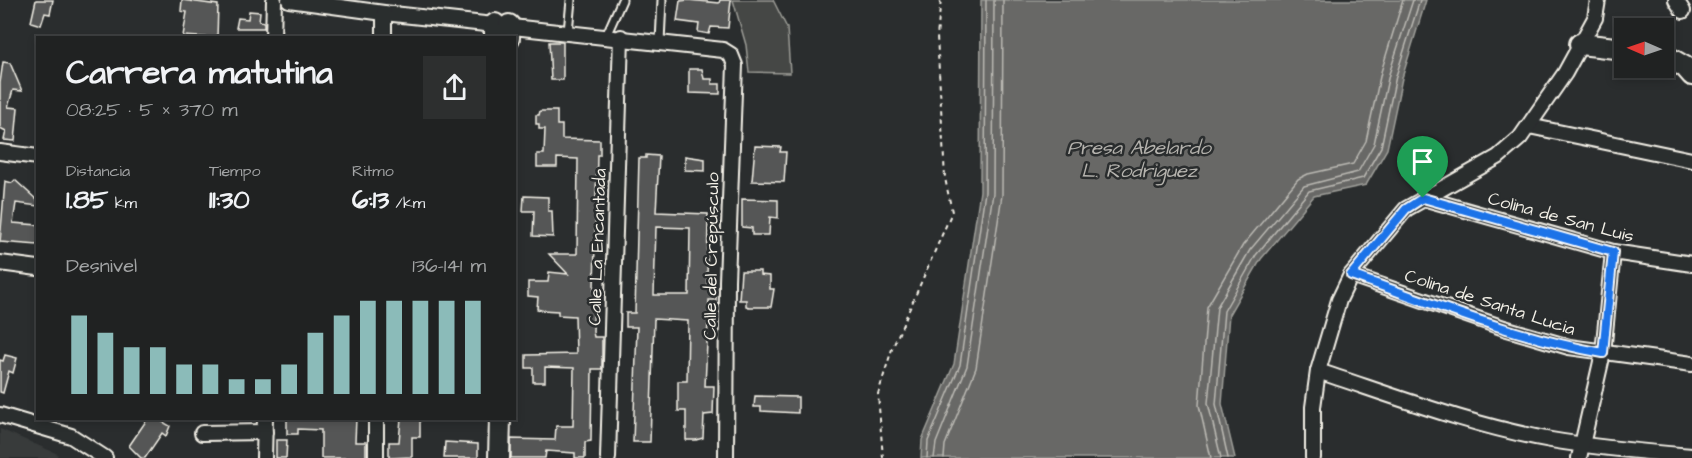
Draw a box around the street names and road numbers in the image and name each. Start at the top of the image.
street label: Calle La Encantada [582,168,613,326]
street label: Calle del Crepúsculo [698,172,725,340]
street label: Colina de San Luis [1485,186,1637,249]
street label: Colina de Santa Lucia [1401,263,1578,342]

